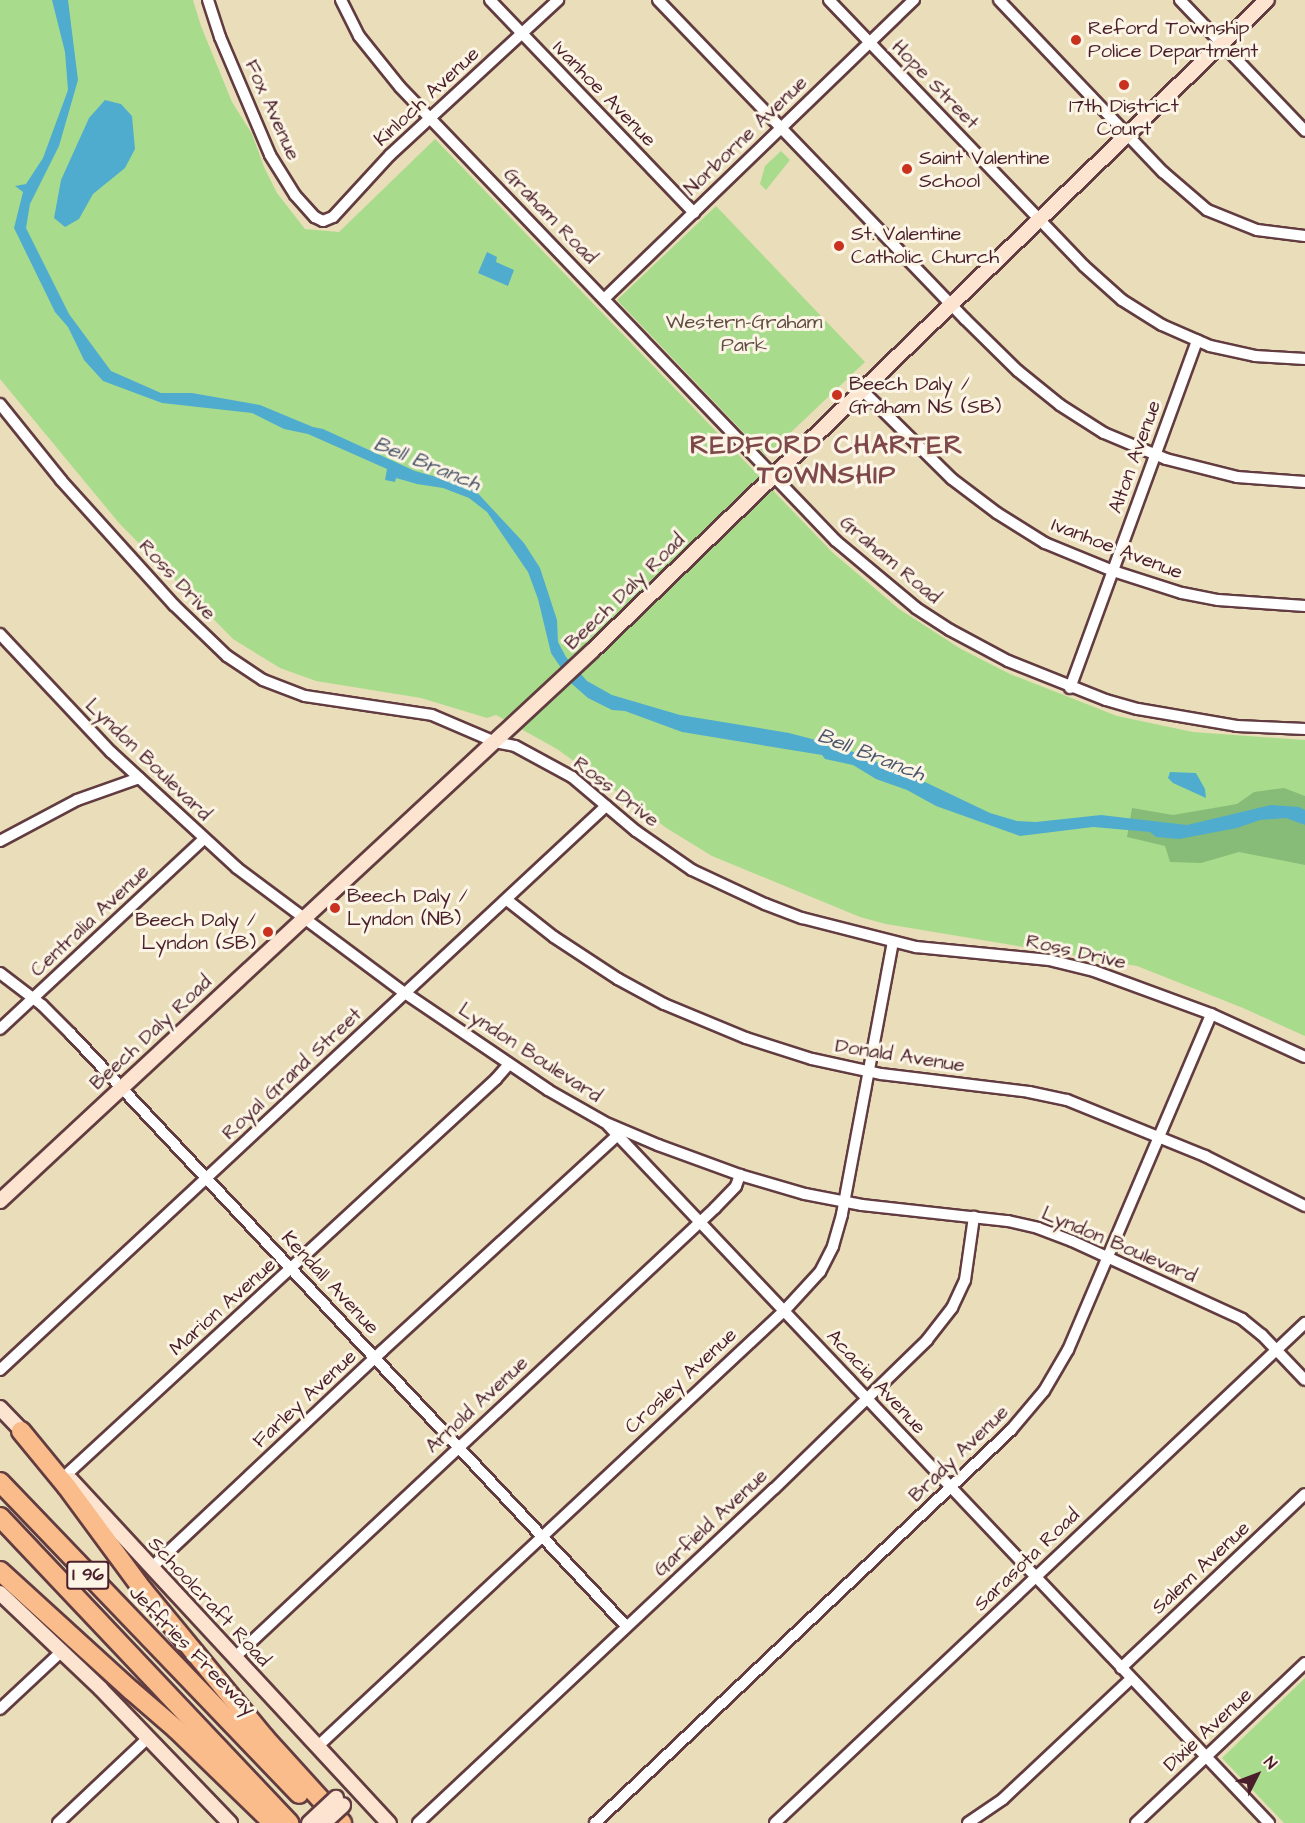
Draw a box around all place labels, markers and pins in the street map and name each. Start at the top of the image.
place label: Reford Township Police Department [1088,16,1258,63]
marker: Reford Township Police Department [1069,33,1083,47]
marker: 17th District Court [1117,78,1131,92]
place label: 17th District Court [1069,94,1179,141]
place label: Saint Valentine School [919,146,1050,193]
marker: Saint Valentine School [900,162,914,176]
place label: St. Valentine Catholic Church [851,222,999,269]
marker: St. Valentine Catholic Church [832,239,846,253]
place label: Beech Daly / Graham NS (SB) [849,372,1001,419]
marker: Beech Daly / Graham NS (SB) [830,388,844,402]
place label: Beech Daly / Lyndon (NB) [347,885,468,932]
marker: Beech Daly / Lyndon (NB) [328,901,342,915]
place label: Beech Daly / Lyndon (SB) [135,909,256,956]
marker: Beech Daly / Lyndon (SB) [261,925,275,939]

